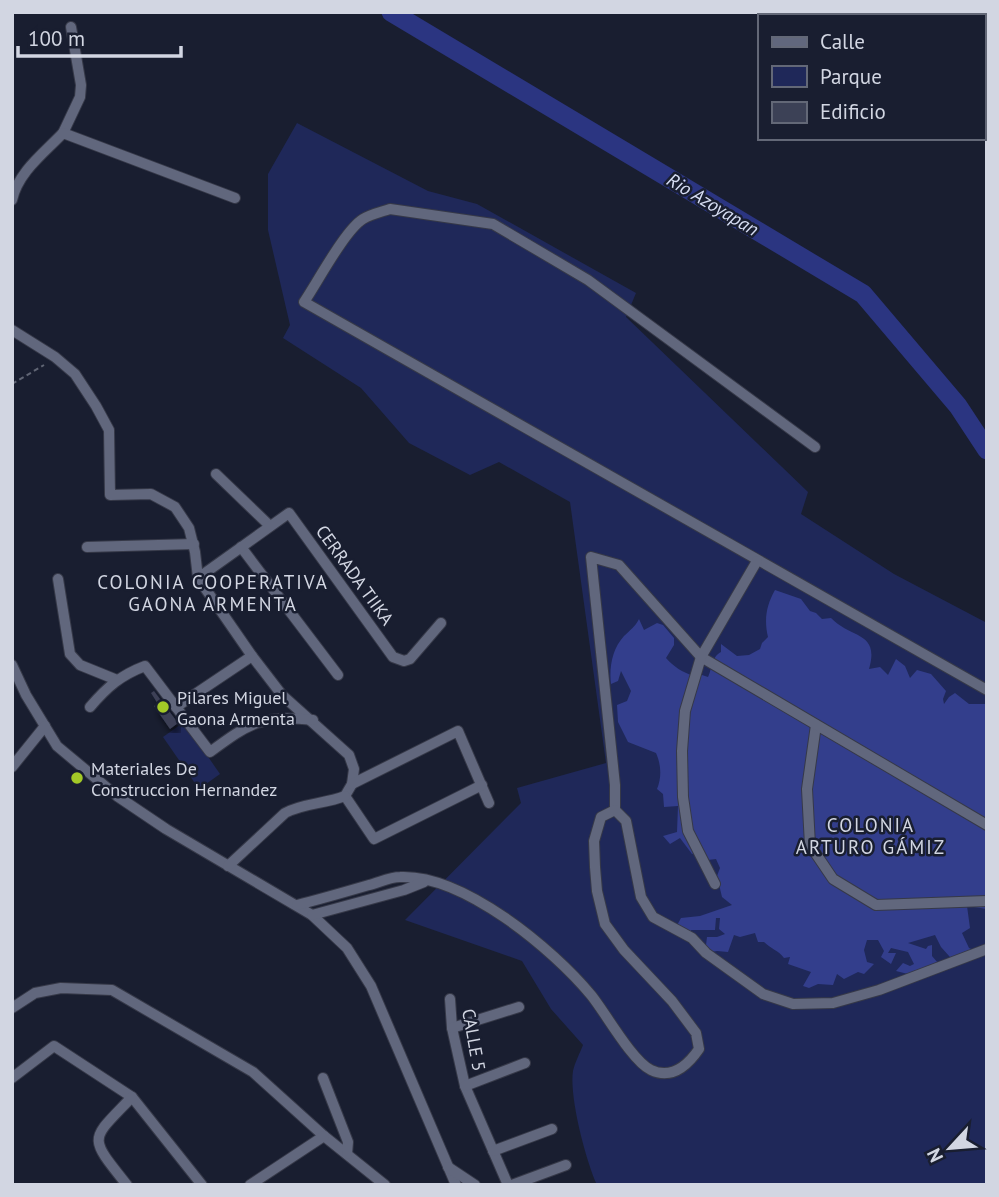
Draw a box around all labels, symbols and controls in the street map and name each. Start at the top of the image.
scale bar [18,14,180,58]
legend [758,14,985,140]
text: 100 m [28,25,85,52]
text: Calle [820,28,865,55]
text: Parque [820,63,882,90]
text: Edificio [820,98,886,125]
water label: Rio Azoyapan [663,167,763,241]
street label: CERRADA TIIKA [311,520,399,630]
district label: COLONIA COOPERATIVA GAONA ARMENTA [97,570,329,616]
place label: Pilares Miguel Gaona Armenta [177,686,295,730]
marker: Pilares Miguel Gaona Armenta [155,699,171,715]
place label: Materiales De Construccion Hernandez [91,757,277,801]
marker: Materiales De Construccion Hernandez [69,770,85,786]
district label: COLONIA ARTURO GÁMIZ [796,813,946,859]
street label: CALLE 5 [457,1007,491,1073]
north arrow [915,1113,985,1183]
text: N [921,1145,948,1166]

